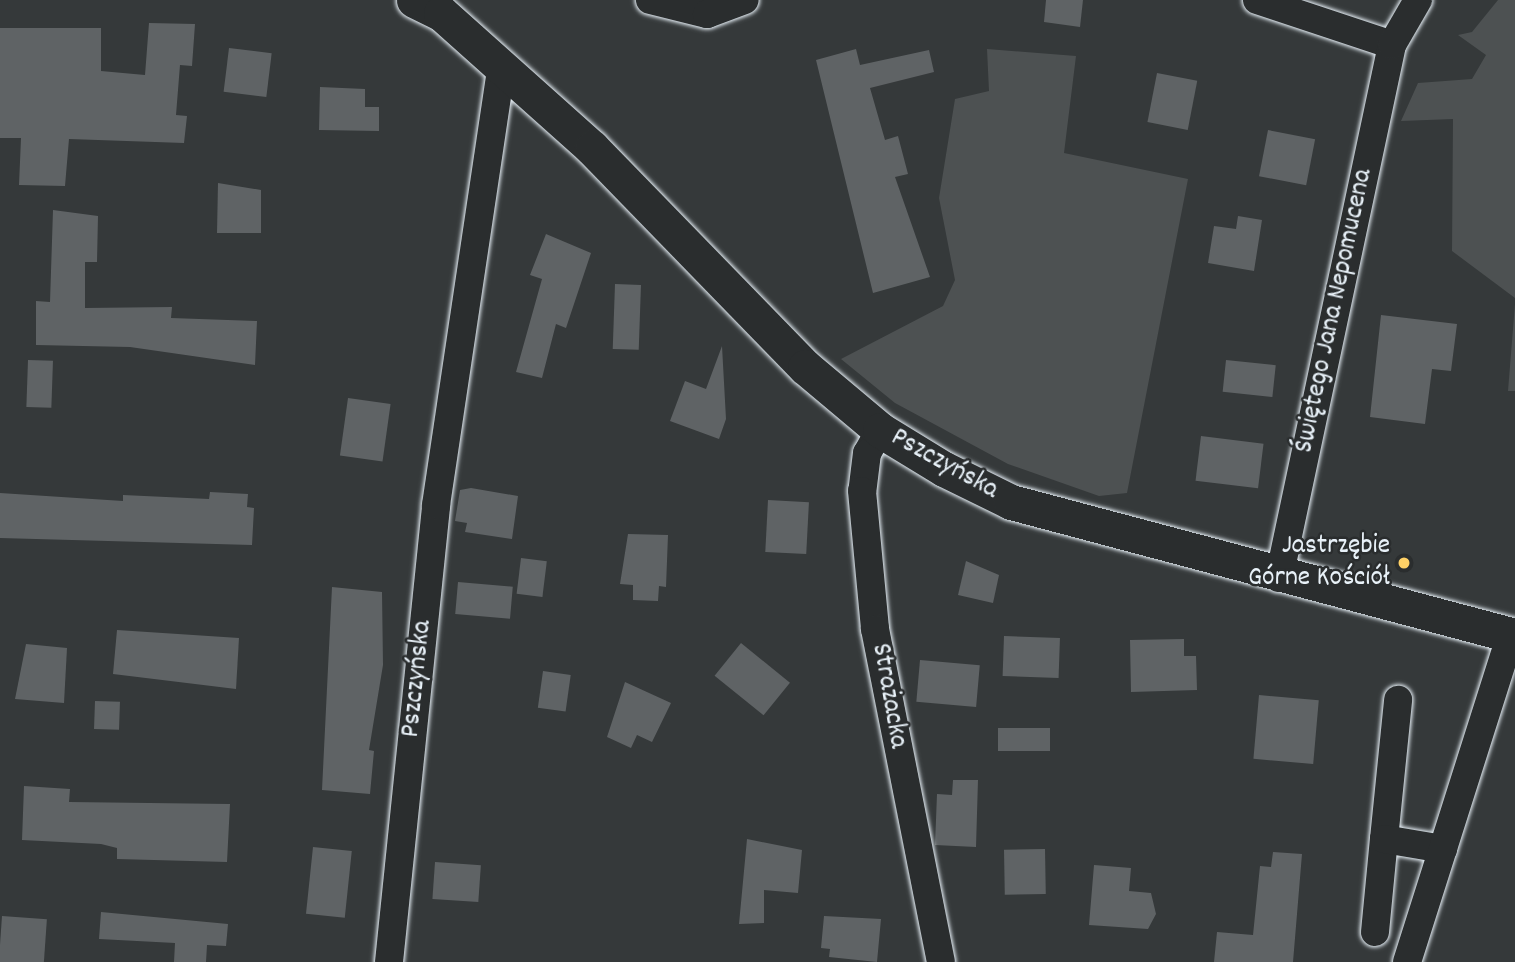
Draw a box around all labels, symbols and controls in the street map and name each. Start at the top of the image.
street label: Świętego Jana Nepomucena [1289,166,1381,456]
street label: Pszczyńska [884,422,1004,508]
place label: Jastrzębie Górne Kościół [1248,530,1390,596]
marker: Jastrzębie Górne Kościół [1396,555,1412,571]
street label: Pszczyńska [395,619,441,739]
street label: Strażacka [862,641,914,751]

